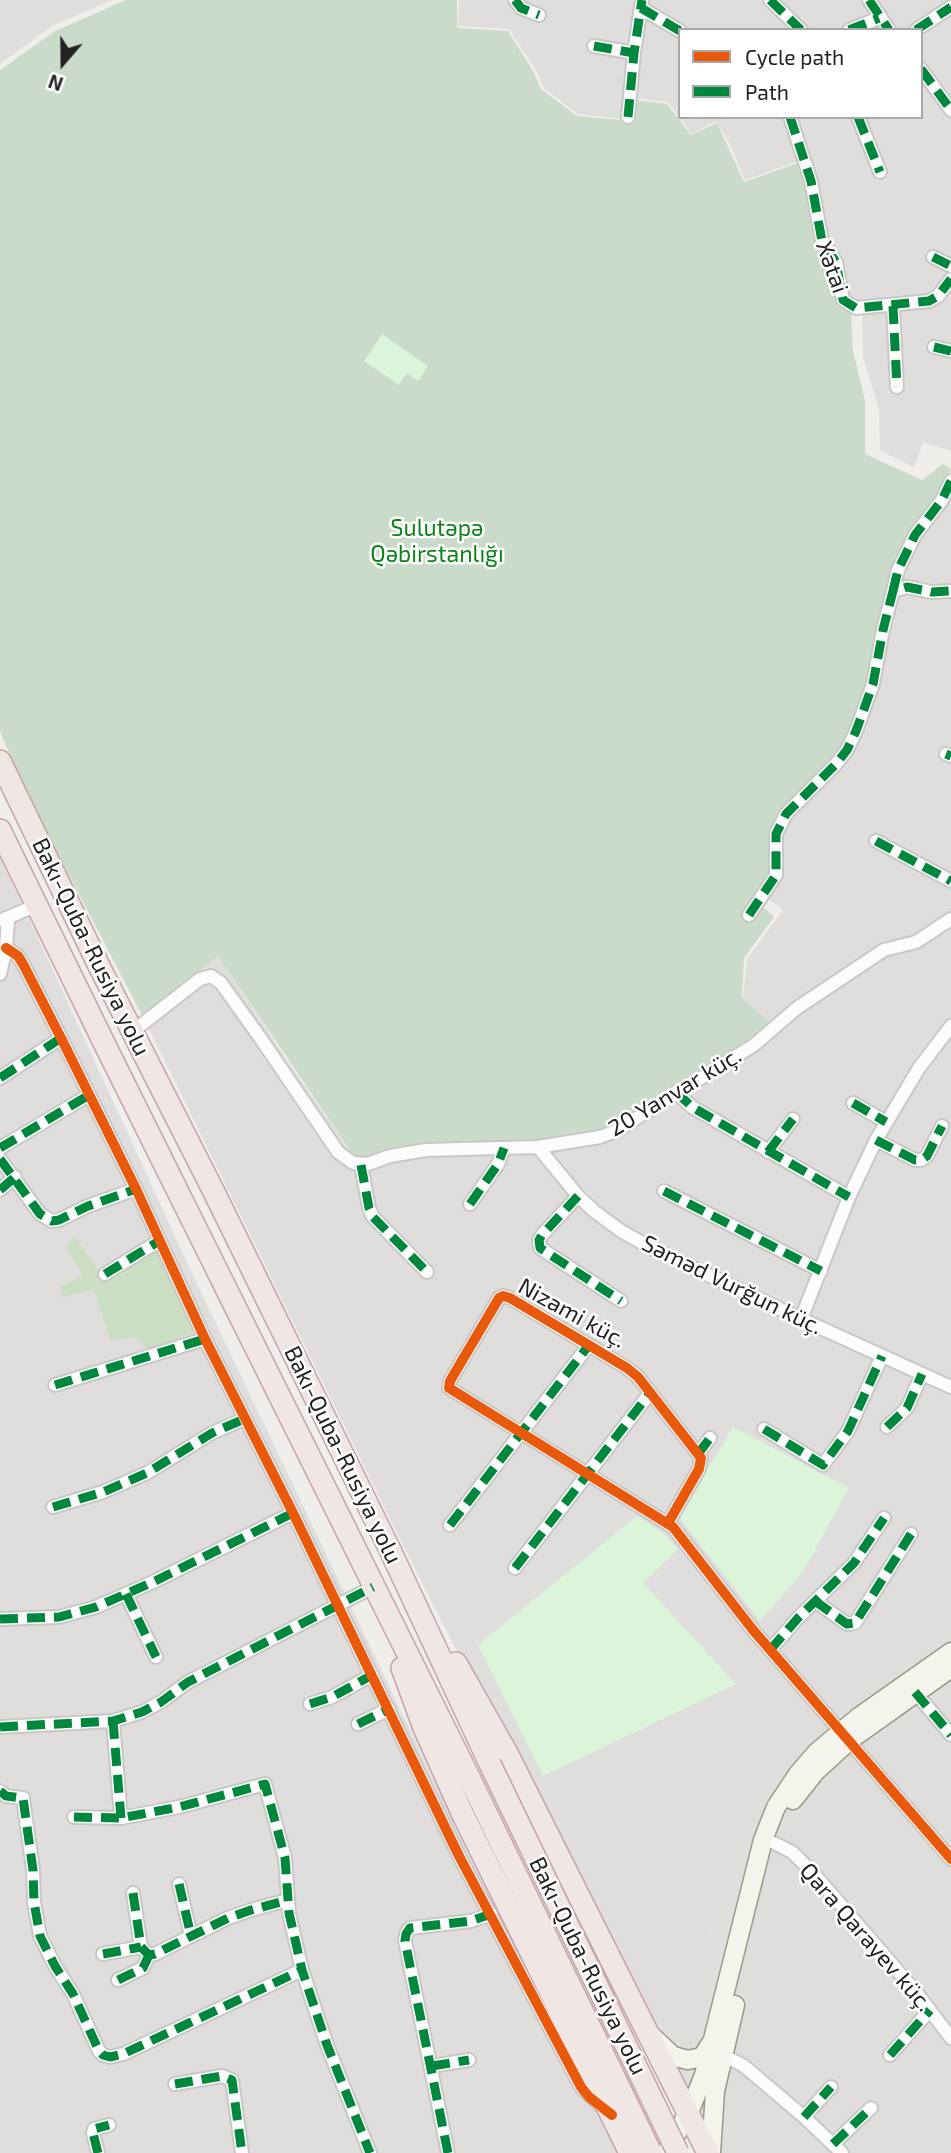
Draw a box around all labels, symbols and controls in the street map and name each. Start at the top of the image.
north arrow [28,28,98,98]
legend [678,28,923,119]
text: Cycle path [745,44,844,69]
text: N [45,70,66,96]
text: Path [745,79,789,104]
street label: Xətai [810,237,854,297]
park label: Sulutəpə Qəbirstanlığı [370,514,504,568]
street label: Bakı-Quba-Rusiya yolu [26,834,156,1060]
street label: 20 Yanvar küç. [604,1042,746,1142]
street label: Səməd Vurğun küç. [637,1229,827,1341]
street label: Nizami küç. [513,1272,631,1354]
street label: Bakı-Quba-Rusiya yolu [278,1342,408,1568]
street label: Bakı-Quba-Rusiya yolu [523,1853,653,2079]
street label: Qara Qarayev küç. [794,1857,938,2017]

